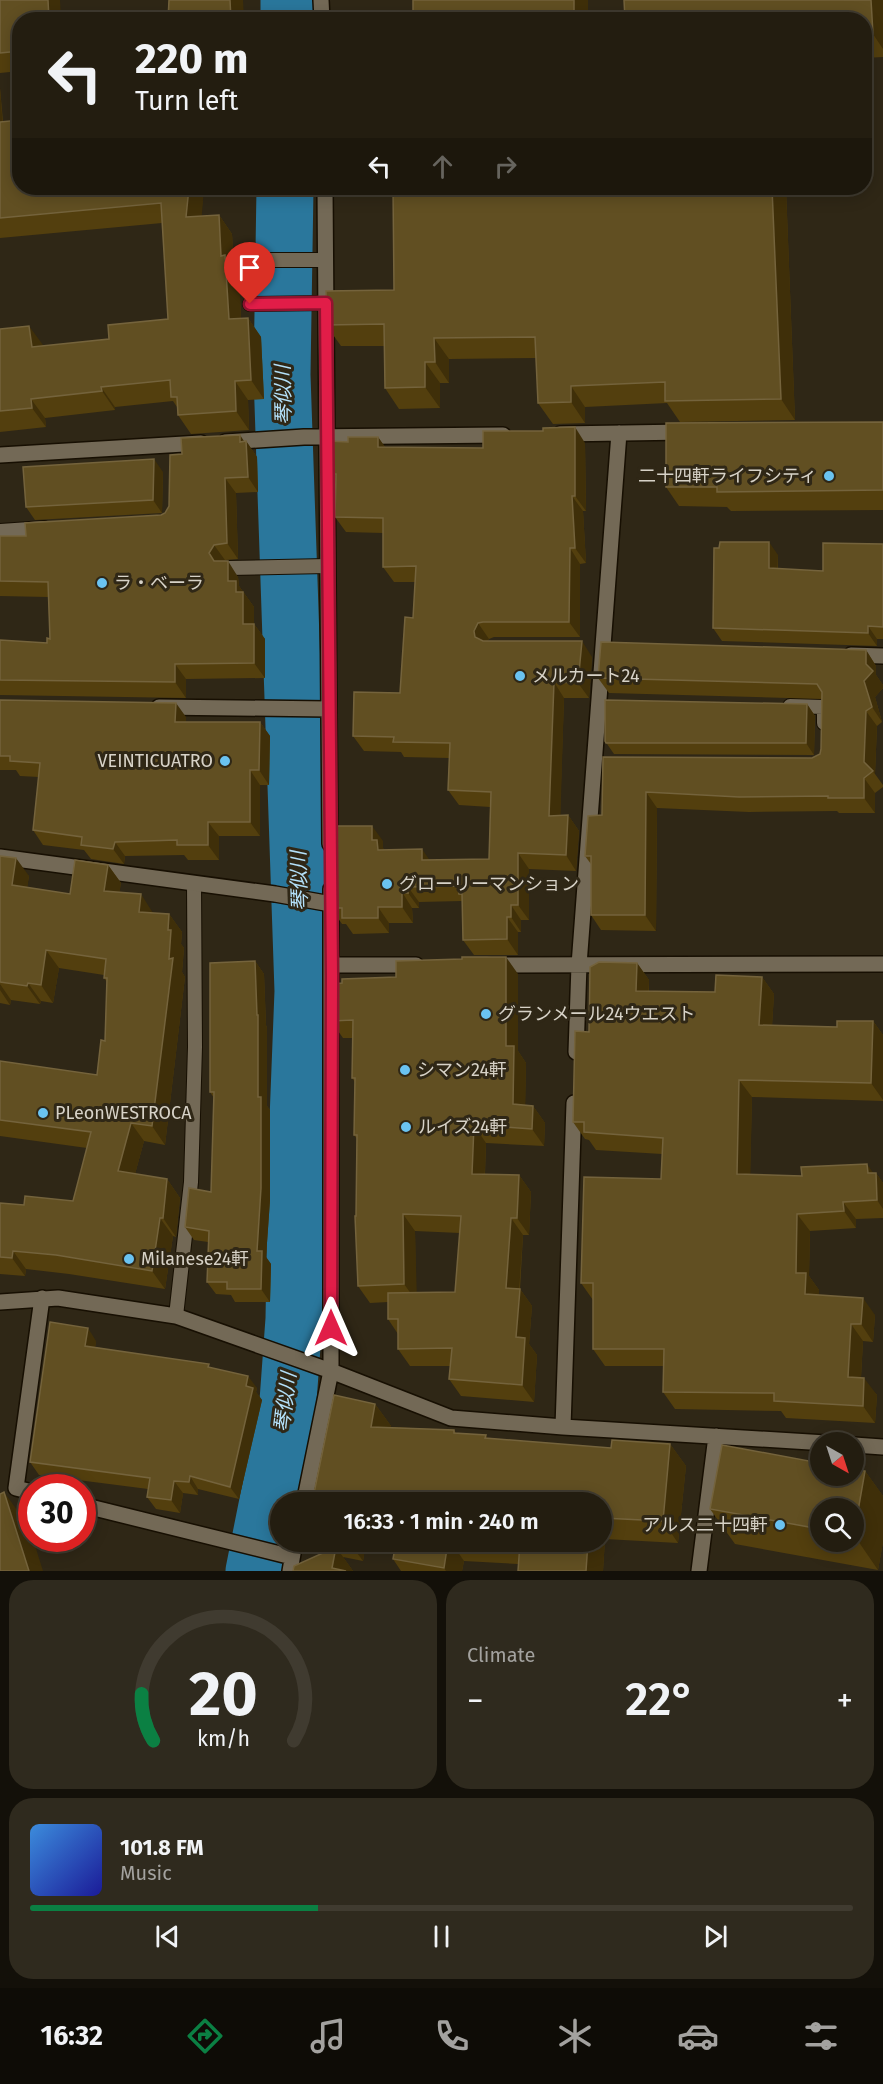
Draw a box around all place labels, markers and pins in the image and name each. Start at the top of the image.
pin [224,242,275,304]
place label: 二十四軒ライフシティ [638,465,817,487]
marker: 二十四軒ライフシティ [822,469,836,483]
place label: ラ・ベーラ [114,572,204,594]
marker: ラ・ベーラ [95,576,109,590]
place label: メルカート24 [532,665,640,687]
marker: メルカート24 [513,669,527,683]
place label: VEINTICUATRO [98,750,213,772]
marker: VEINTICUATRO [218,754,232,768]
place label: グローリーマンション [399,873,579,895]
marker: グローリーマンション [380,877,394,891]
place label: グランメール24ウエスト [498,1003,695,1025]
marker: グランメール24ウエスト [479,1007,493,1021]
place label: シマン24軒 [417,1059,507,1081]
marker: シマン24軒 [398,1063,412,1077]
place label: PLeonWESTROCA [55,1102,192,1124]
marker: PLeonWESTROCA [36,1106,50,1120]
place label: ルイズ24軒 [418,1116,507,1138]
marker: ルイズ24軒 [399,1120,413,1134]
place label: Milanese24軒 [141,1248,249,1270]
marker: Milanese24軒 [122,1252,136,1266]
place label: アルス二十四軒 [642,1514,768,1536]
marker: アルス二十四軒 [773,1518,787,1532]

